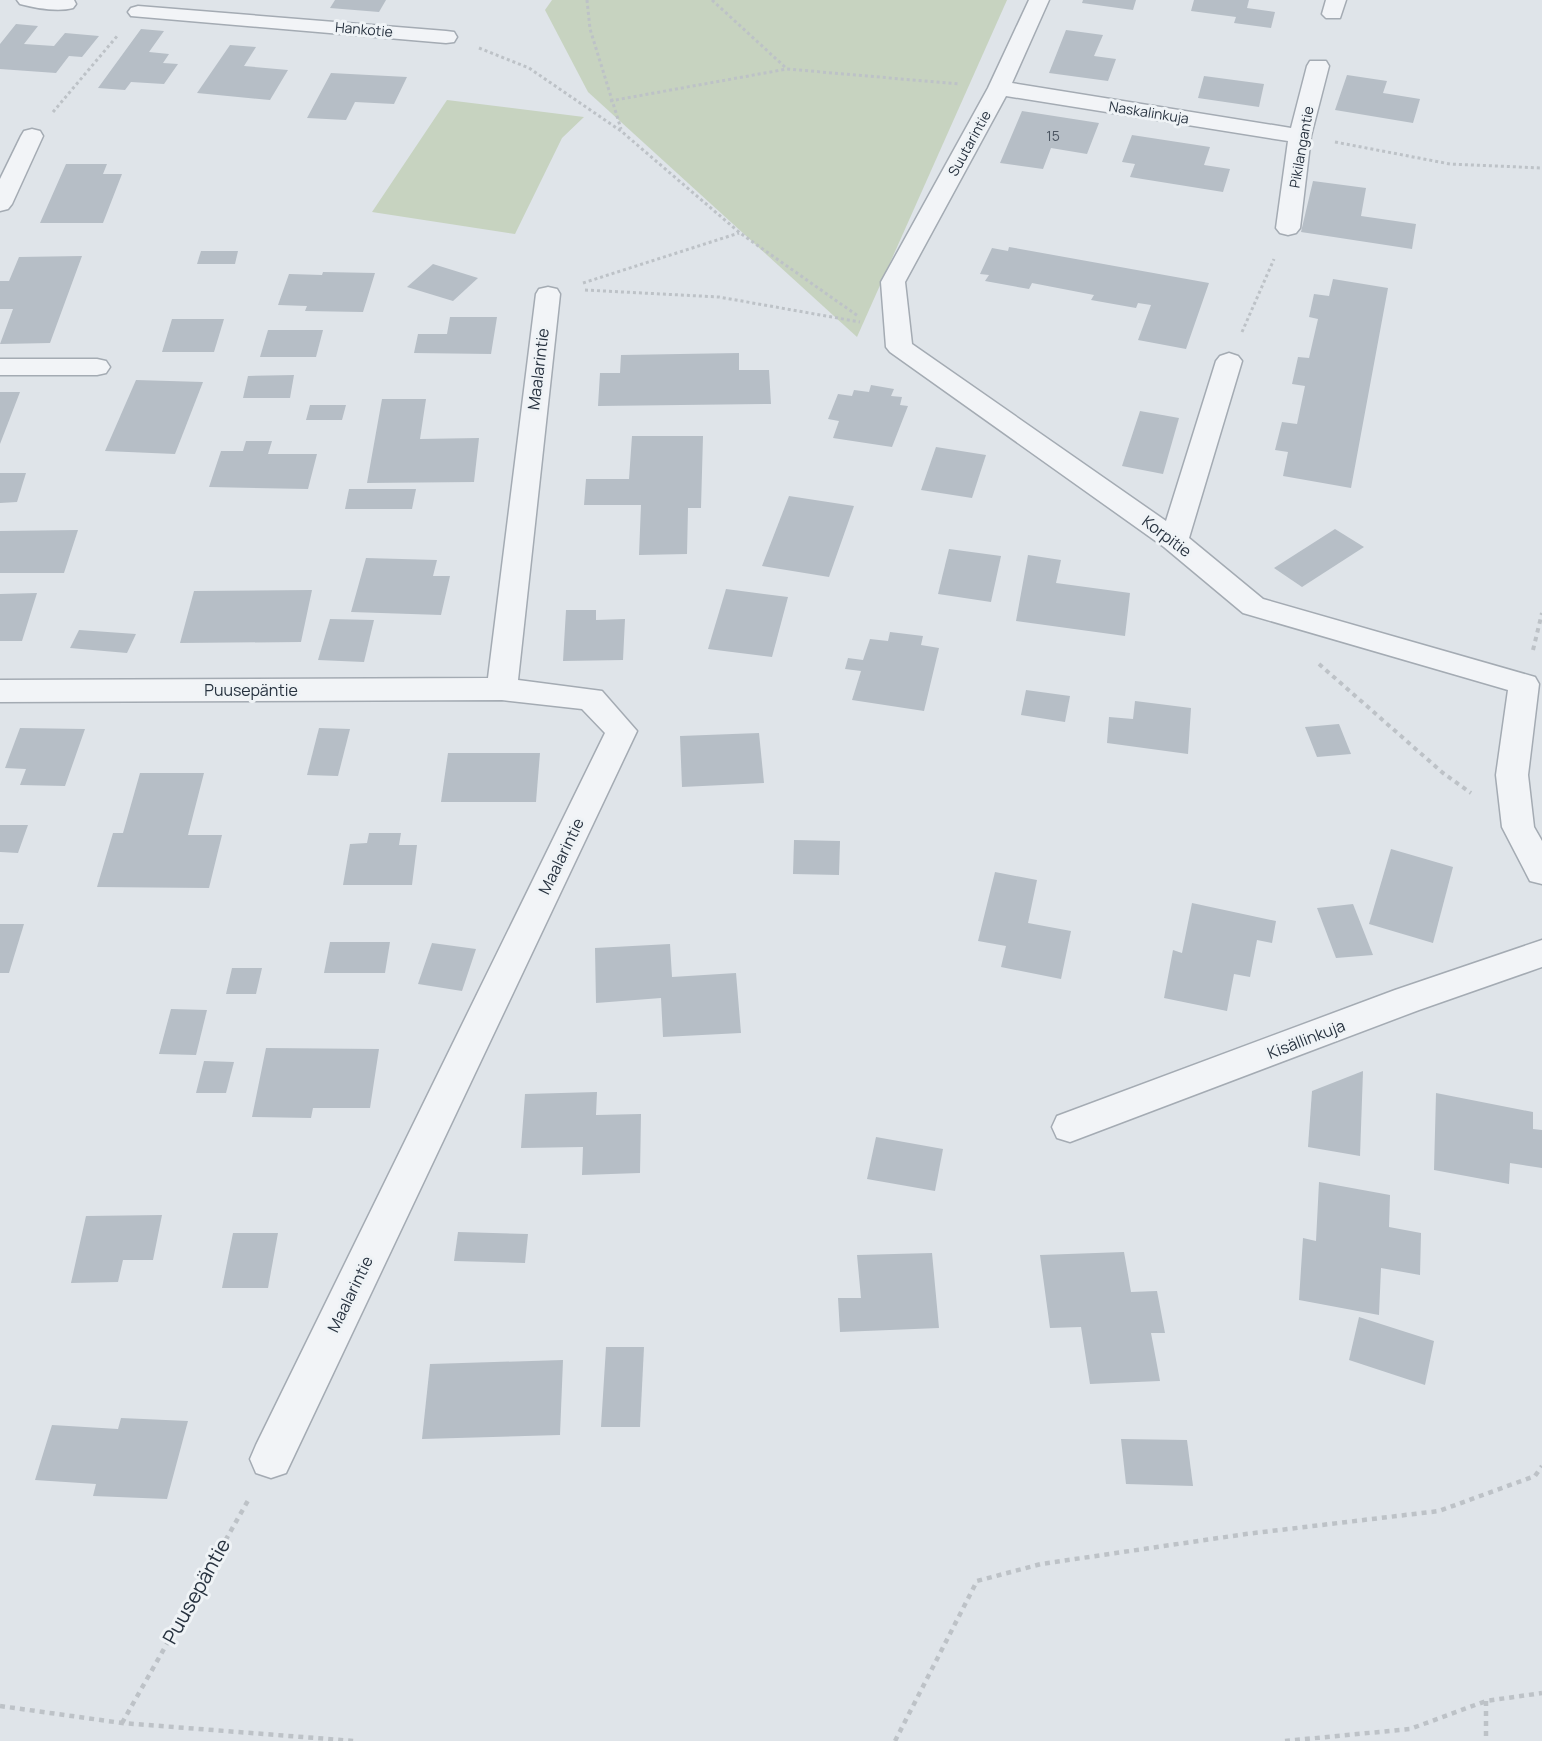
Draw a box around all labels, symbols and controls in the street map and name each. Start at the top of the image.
street label: Hankotie [334,17,394,41]
street label: Naskalinkuja [1108,96,1190,128]
street label: Pikilangantie [1284,105,1318,189]
street label: Suutarintie [943,107,995,179]
house number: 15 [1046,126,1060,145]
street label: Maalarintie [522,327,554,411]
street label: Korpitie [1138,510,1196,562]
street label: Puusepäntie [204,679,298,701]
street label: Maalarintie [533,814,589,898]
street label: Kisällinkuja [1264,1014,1348,1064]
street label: Maalarintie [322,1252,378,1336]
street label: Puusepäntie [156,1533,236,1649]

